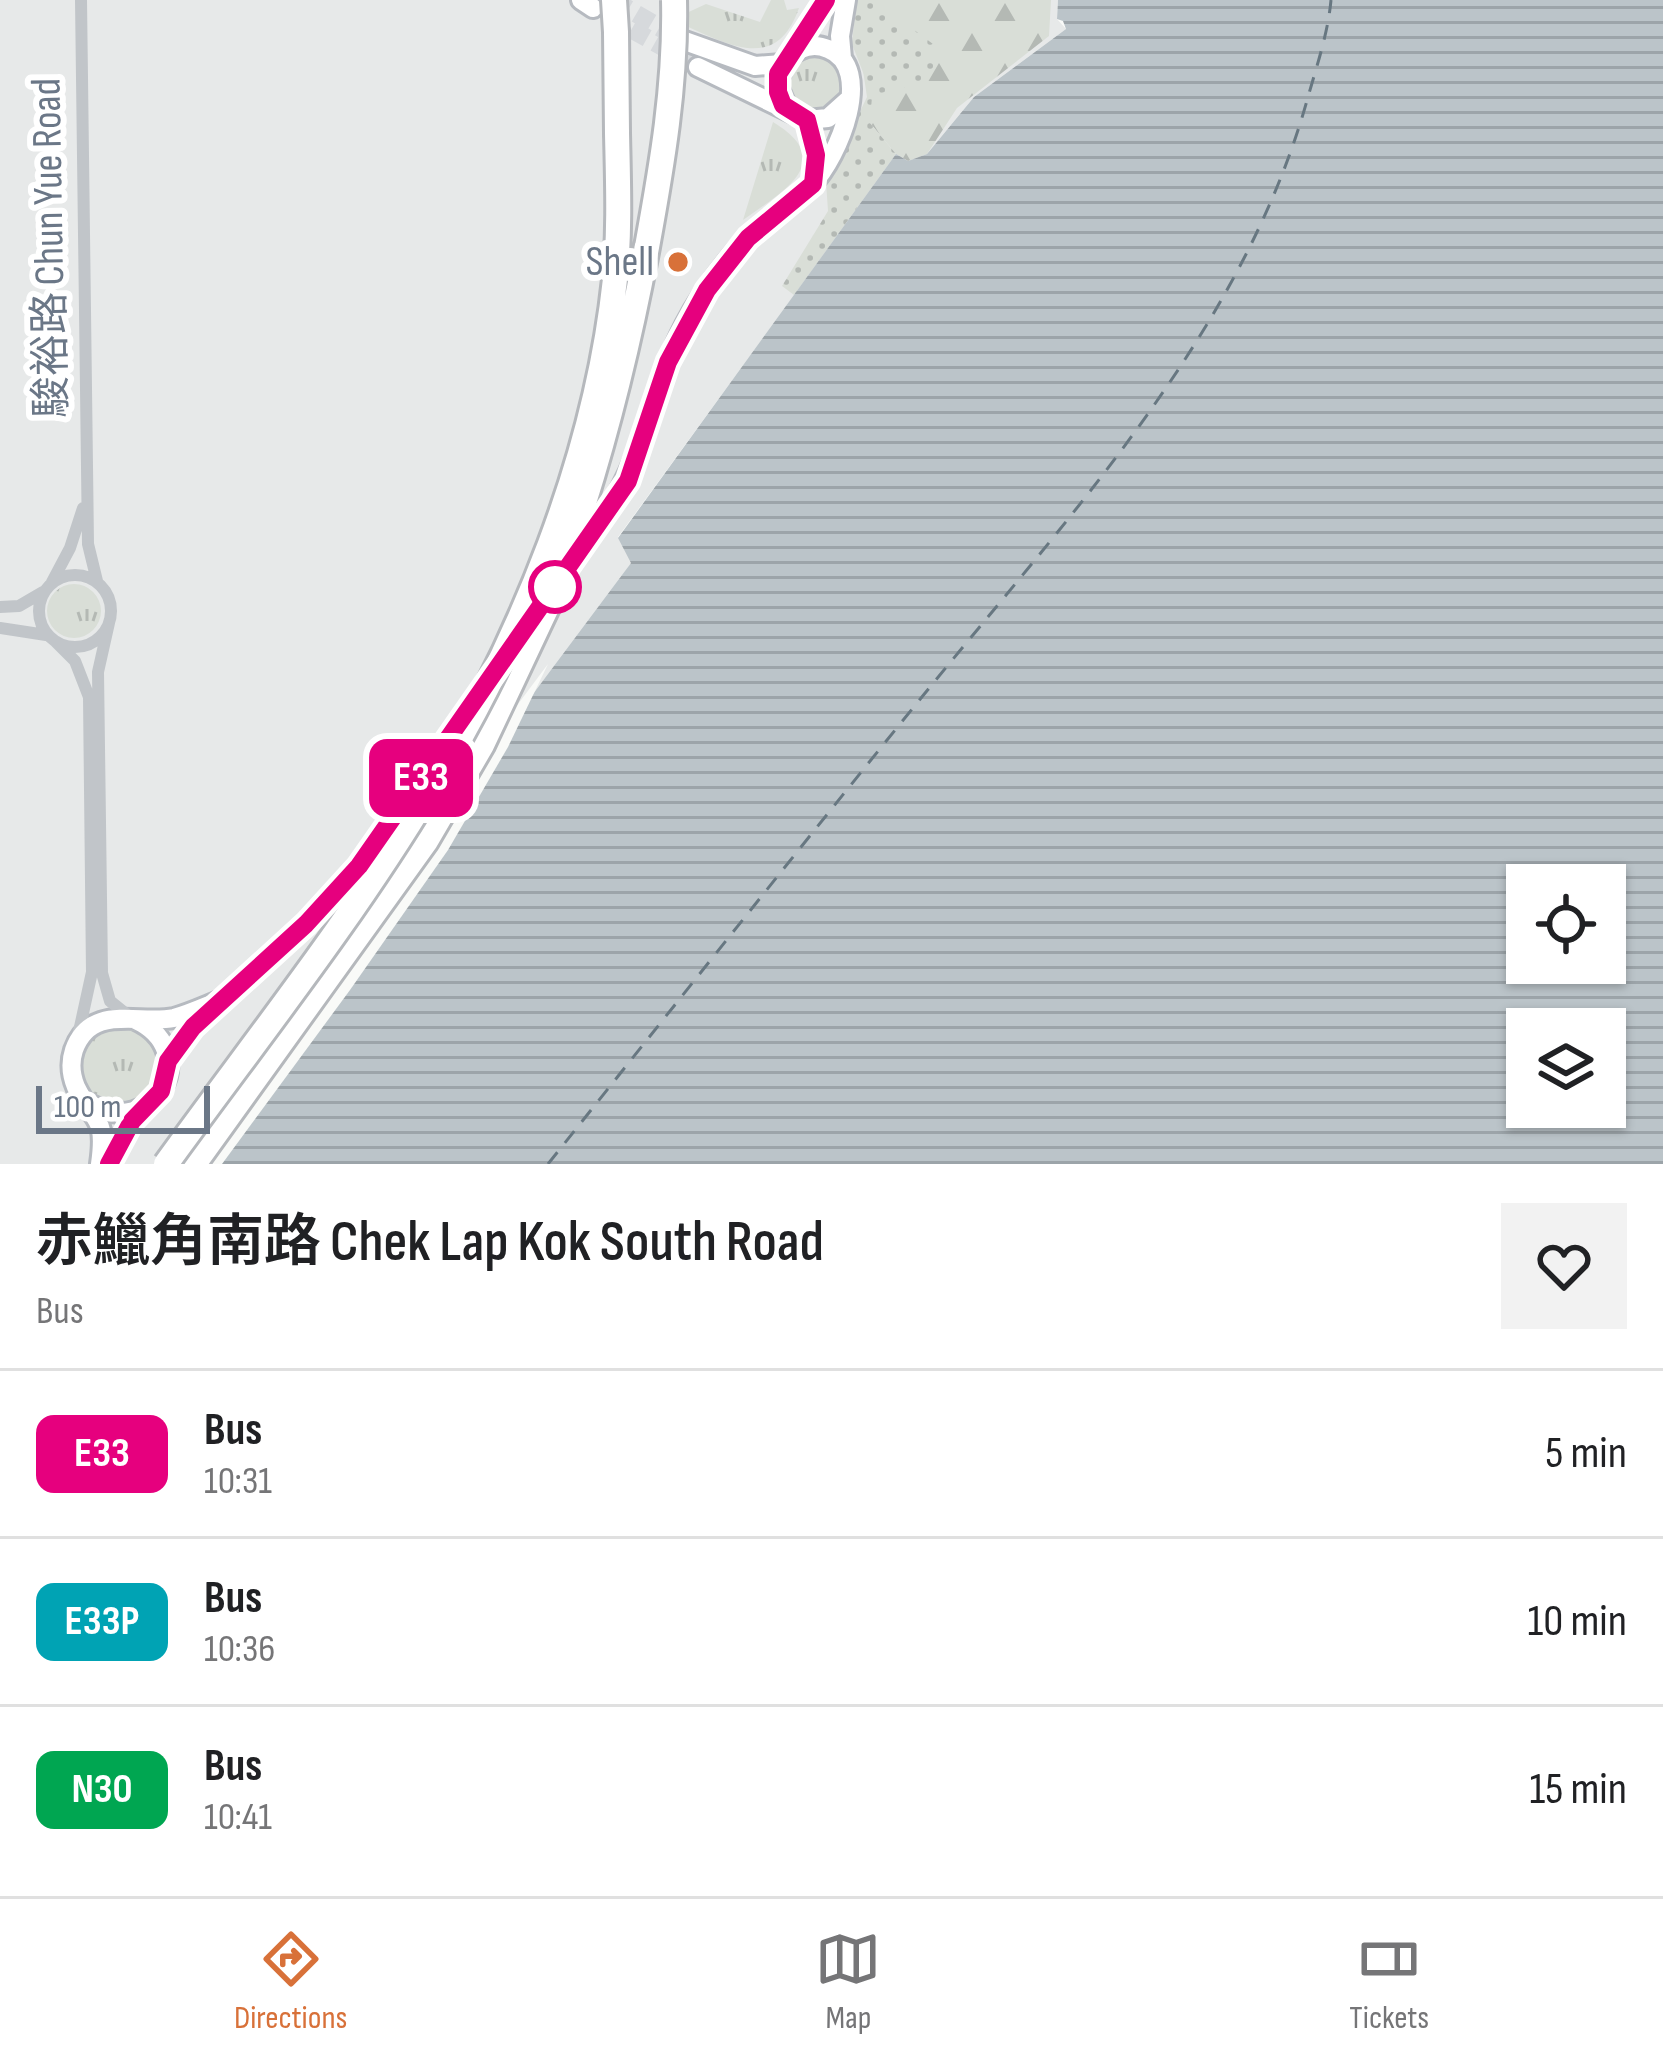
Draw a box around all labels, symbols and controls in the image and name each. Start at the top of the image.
street label: 駿裕路 Chun Yue Road [22,77,78,419]
place label: Shell [586,237,654,288]
marker: Shell [665,249,691,275]
unlabelled marker [530,562,580,612]
line badge: E33 [352,739,490,817]
text: E33 [393,752,449,803]
map controls [1506,864,1626,1128]
button: locate [1506,864,1626,984]
button: layers [1506,1008,1626,1128]
scale bar [36,1080,210,1133]
text: 100 m [54,1087,121,1127]
button: heart [1501,1203,1627,1329]
text: 赤鱲角南路 Chek Lap Kok South Road [36,1209,824,1277]
text: Bus [36,1288,84,1335]
text: Bus [204,1403,262,1458]
text: 5 min [1545,1426,1627,1481]
text: E33 [74,1428,130,1479]
text: 10:31 [204,1458,272,1505]
text: Bus [204,1571,262,1626]
text: 10 min [1528,1594,1627,1649]
text: E33P [65,1596,139,1647]
text: 10:36 [204,1626,275,1673]
text: Bus [204,1739,262,1794]
text: 15 min [1530,1762,1627,1817]
text: N30 [71,1764,133,1815]
text: 10:41 [204,1794,272,1841]
tab: Directions [234,1926,347,2038]
tab: Map [815,1926,881,2038]
tab: Tickets [1349,1926,1429,2038]

